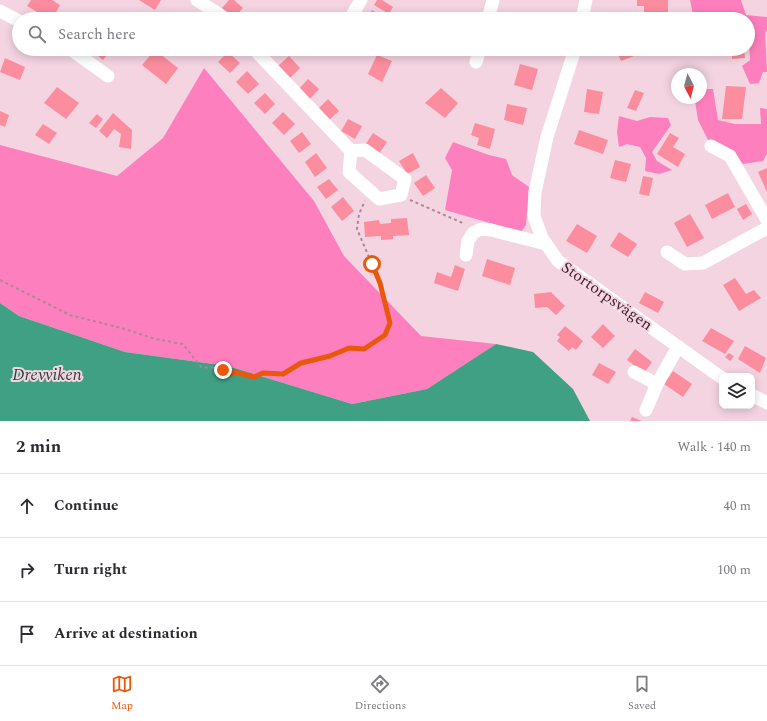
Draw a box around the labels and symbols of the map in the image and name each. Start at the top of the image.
north arrow [671,68,707,104]
route start [363,255,381,273]
street label: Stortorpsvägen [556,255,658,337]
route end [214,361,232,379]
water label: Drevviken [12,362,82,388]

